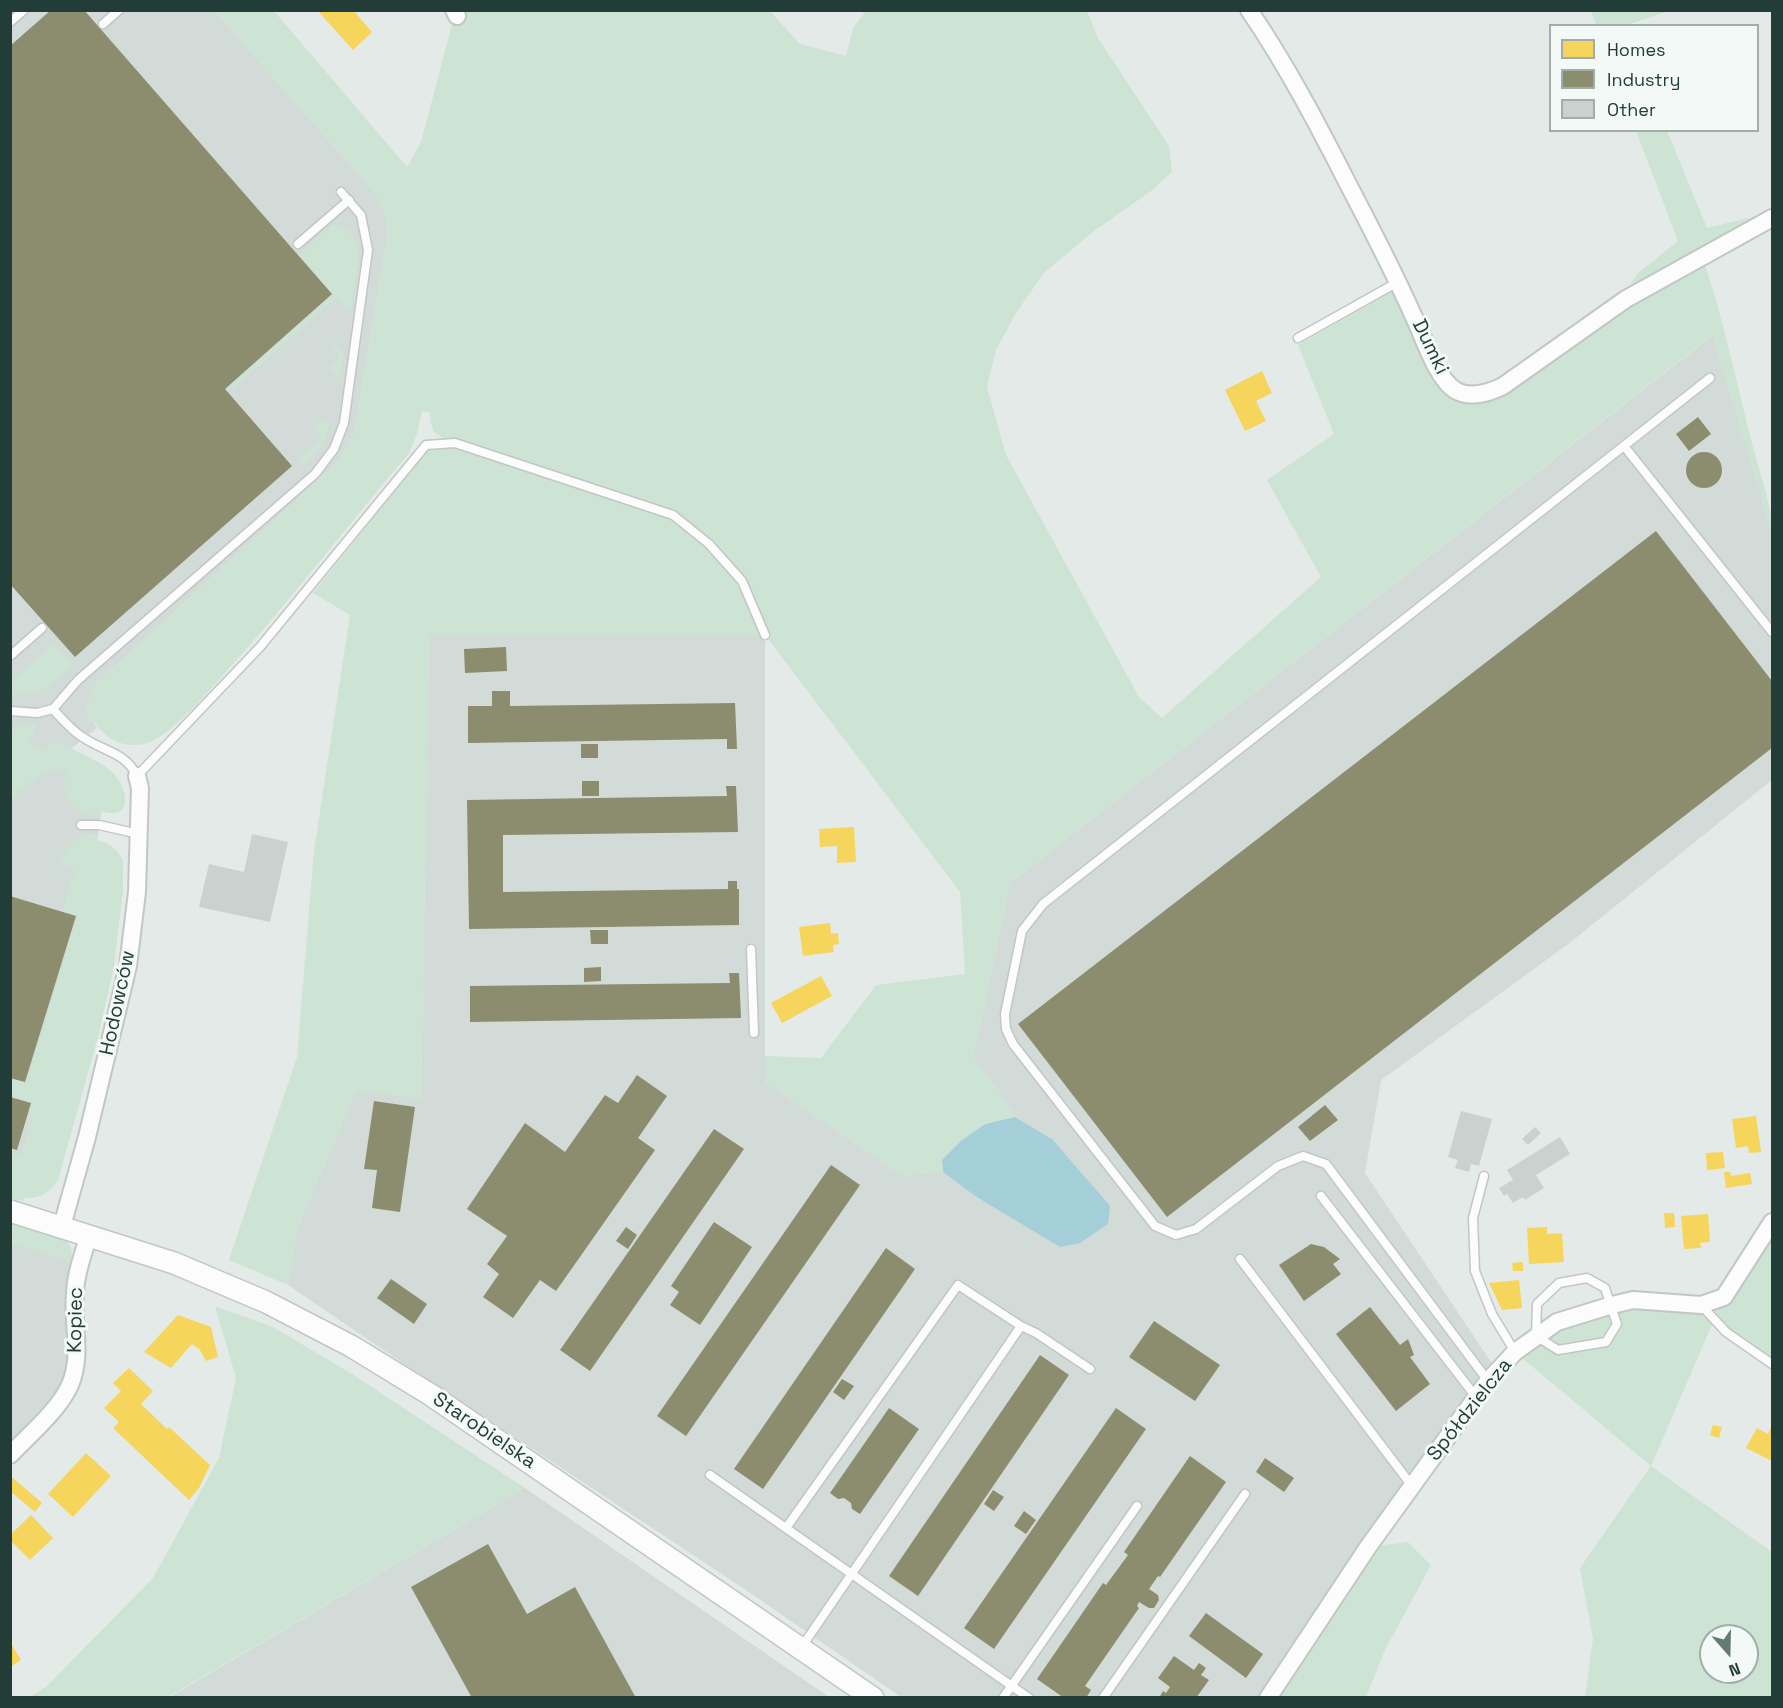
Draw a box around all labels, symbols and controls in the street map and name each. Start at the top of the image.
legend [1549,24,1759,132]
text: Homes [1607,38,1666,61]
text: Industry [1607,68,1680,91]
text: Other [1607,98,1656,121]
street label: Dumki [1406,316,1454,378]
street label: Hodowców [95,948,141,1058]
street label: Kopiec [63,1287,89,1353]
street label: Spółdzielcza [1423,1354,1517,1466]
street label: Starobielska [428,1388,540,1474]
north arrow [1699,1624,1759,1684]
text: N [1726,1658,1743,1681]

